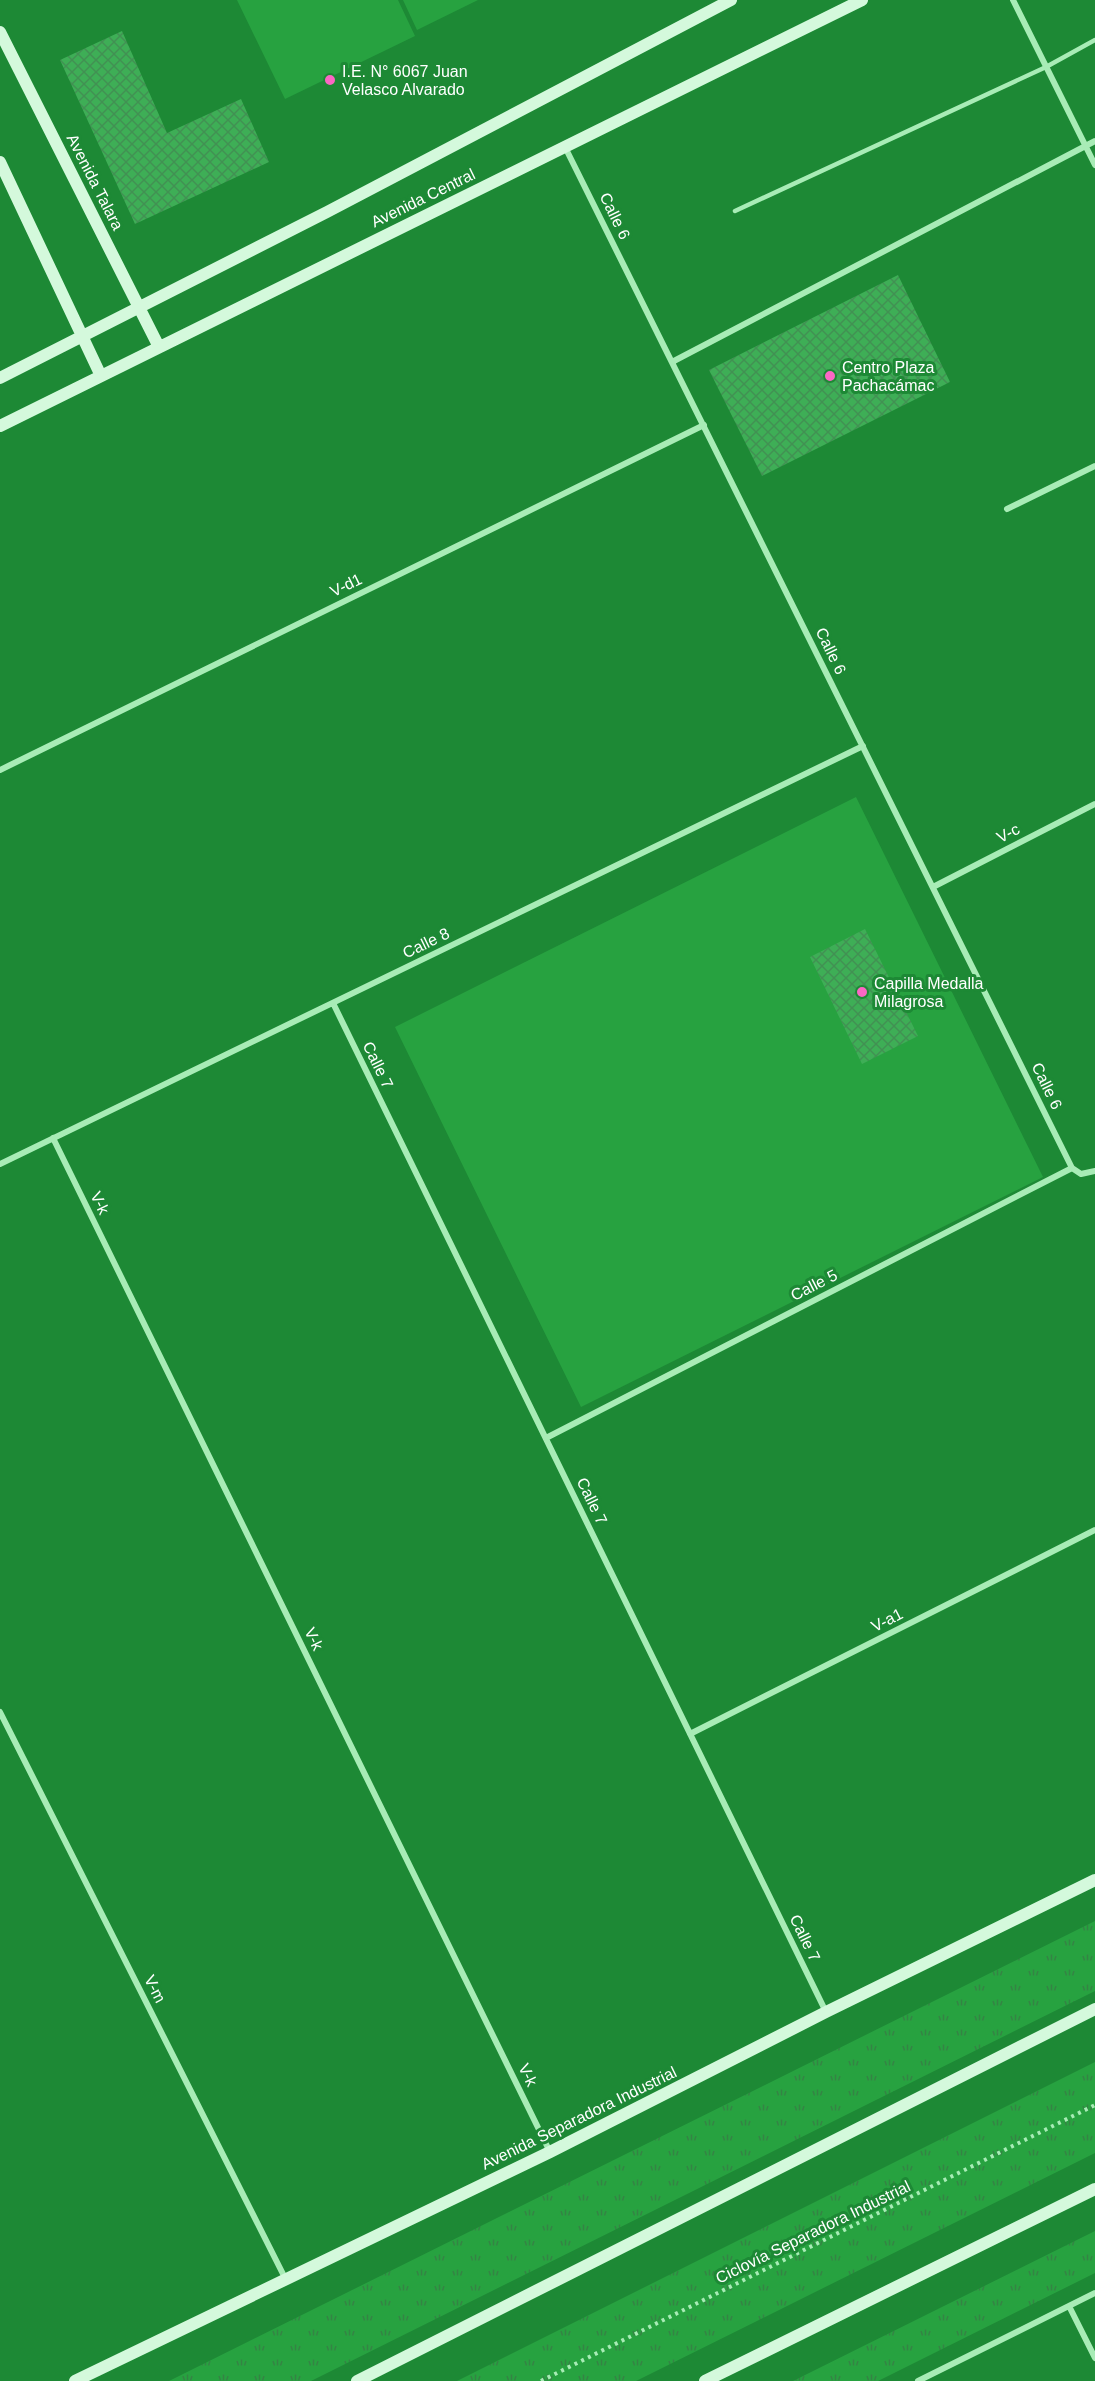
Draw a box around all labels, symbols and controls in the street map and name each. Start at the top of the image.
place label: I.E. N° 6067 Juan Velasco Alvarado [342,63,468,98]
marker: I.E. N° 6067 Juan Velasco Alvarado [323,73,337,87]
street label: Avenida Talara [64,131,127,233]
street label: Avenida Central [368,165,478,231]
street label: Calle 6 [596,190,634,242]
place label: Centro Plaza Pachacámac [842,359,935,394]
marker: Centro Plaza Pachacámac [823,369,837,383]
street label: V-d1 [327,570,365,600]
street label: Calle 6 [812,625,850,677]
street label: V-c [994,820,1022,846]
street label: Calle 8 [400,924,452,962]
place label: Capilla Medalla Milagrosa [874,975,983,1010]
marker: Capilla Medalla Milagrosa [855,985,869,999]
street label: Calle 7 [359,1039,397,1091]
street label: Calle 6 [1028,1060,1066,1112]
street label: V-k [87,1189,113,1218]
street label: Calle 5 [788,1266,840,1304]
street label: Calle 7 [573,1475,611,1527]
street label: V-a1 [868,1605,906,1635]
street label: V-k [301,1625,327,1654]
street label: Calle 7 [786,1912,824,1964]
street label: V-m [141,1972,169,2006]
street label: V-k [515,2061,541,2090]
street label: Avenida Separadora Industrial [479,2063,679,2173]
street label: Ciclovía Separadora Industrial [713,2177,913,2287]

